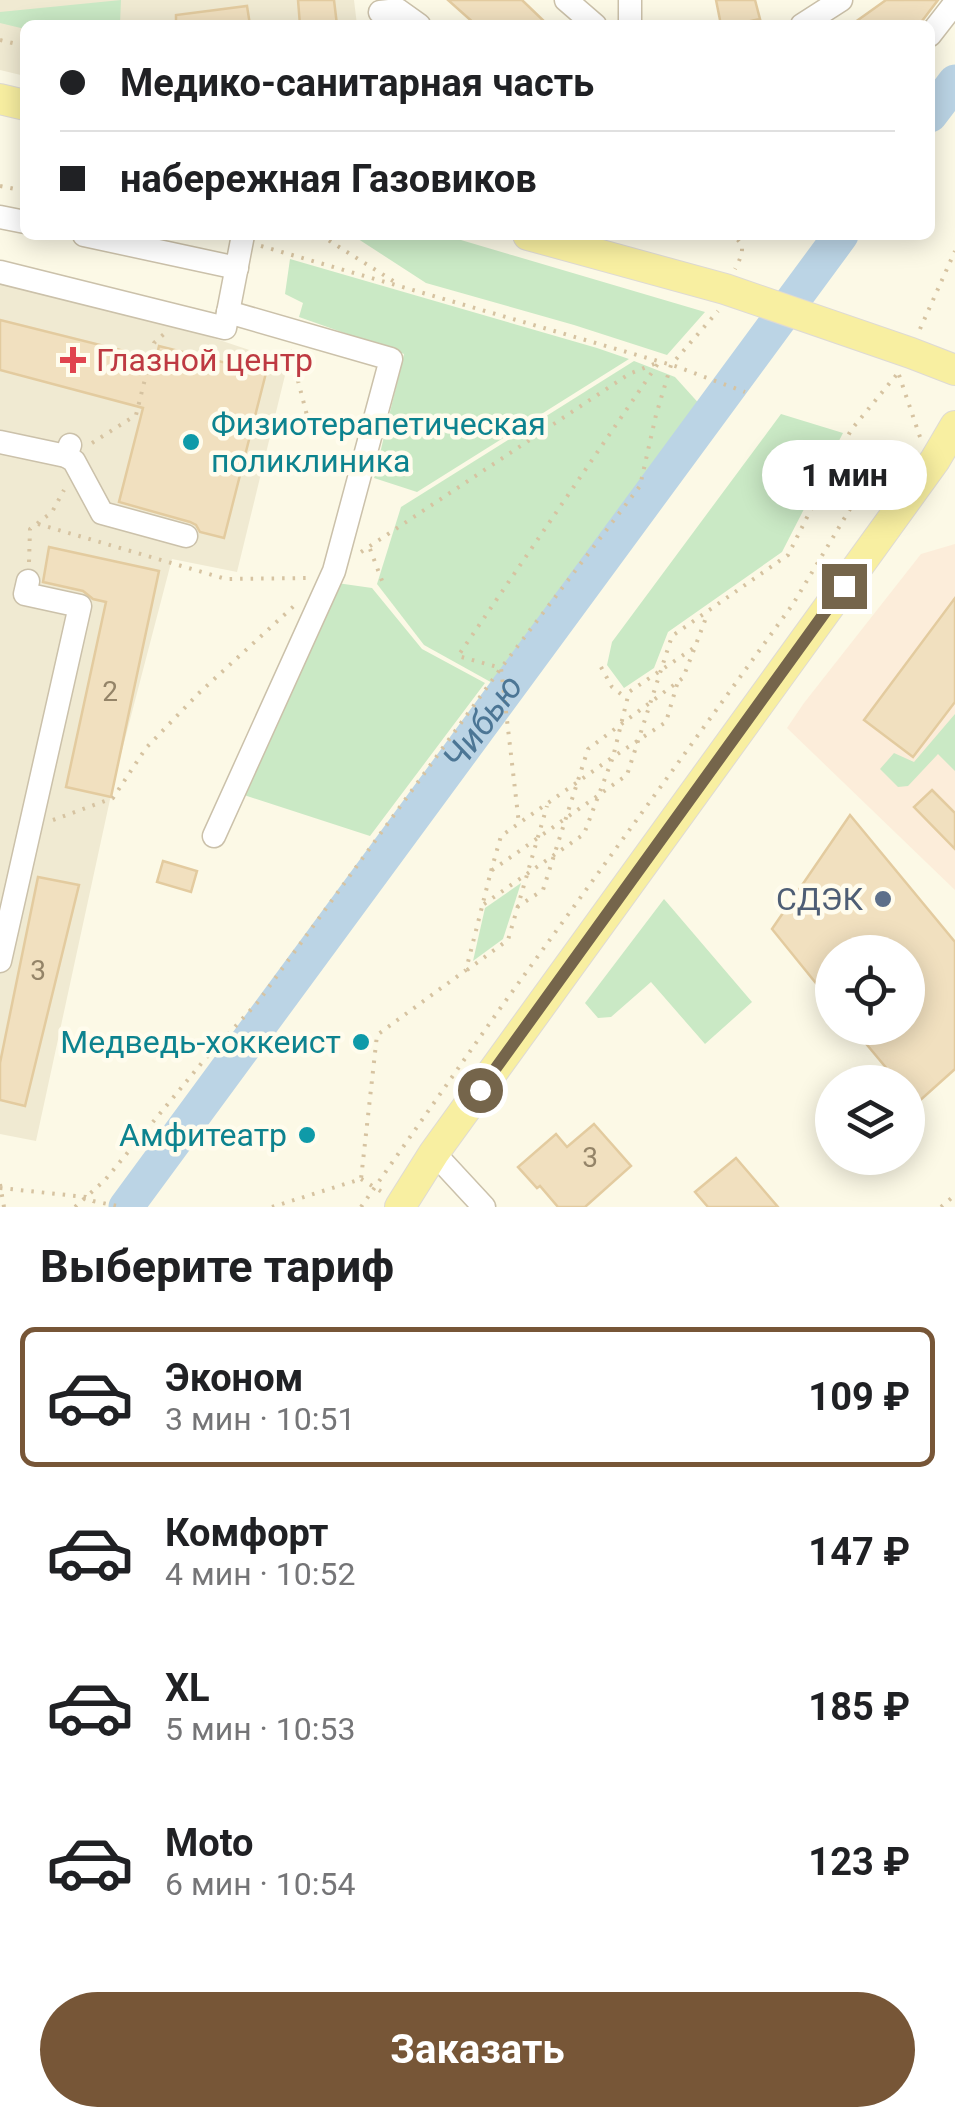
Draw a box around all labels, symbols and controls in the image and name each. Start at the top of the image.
text: Медико-санитарная часть [120,61,594,105]
text: набережная Газовиков [120,157,537,201]
place label: Глазной центр [96,341,313,379]
marker: Глазной центр [60,347,86,373]
place label: Физиотерапетическая поликлиника [211,405,546,480]
marker: Физиотерапетическая поликлиника [180,431,202,453]
callout: 1 мин [762,441,926,511]
text: 1 мин [801,456,888,494]
route end [822,564,867,609]
water label: Чибью [434,667,531,778]
house number: 2 [102,675,118,708]
place label: СДЭК [776,880,863,918]
marker: СДЭК [872,888,894,910]
map controls [815,935,925,1175]
button: locate [815,935,925,1045]
house number: 3 [30,954,46,987]
place label: Медведь-хоккеист [60,1023,341,1061]
marker: Медведь-хоккеист [350,1031,372,1053]
button: layers [815,1065,925,1175]
route start [458,1068,503,1113]
place label: Амфитеатр [119,1116,287,1154]
marker: Амфитеатр [296,1124,318,1146]
house number: 3 [582,1141,598,1174]
text: Выберите тариф [40,1240,394,1293]
icon: car [45,1352,135,1442]
text: Эконом [165,1356,303,1400]
text: 109 ₽ [808,1375,910,1419]
text: 3 мин · 10:51 [165,1400,356,1438]
icon: car [45,1507,135,1597]
text: Комфорт [165,1511,328,1555]
text: 147 ₽ [808,1530,910,1574]
text: 4 мин · 10:52 [165,1555,356,1593]
icon: car [45,1662,135,1752]
text: XL [165,1666,210,1710]
text: 185 ₽ [808,1685,910,1729]
text: 5 мин · 10:53 [165,1710,356,1748]
icon: car [45,1817,135,1907]
text: Moto [165,1821,254,1865]
text: 123 ₽ [808,1840,910,1884]
text: 6 мин · 10:54 [165,1865,356,1903]
button: Заказать [40,1992,915,2107]

